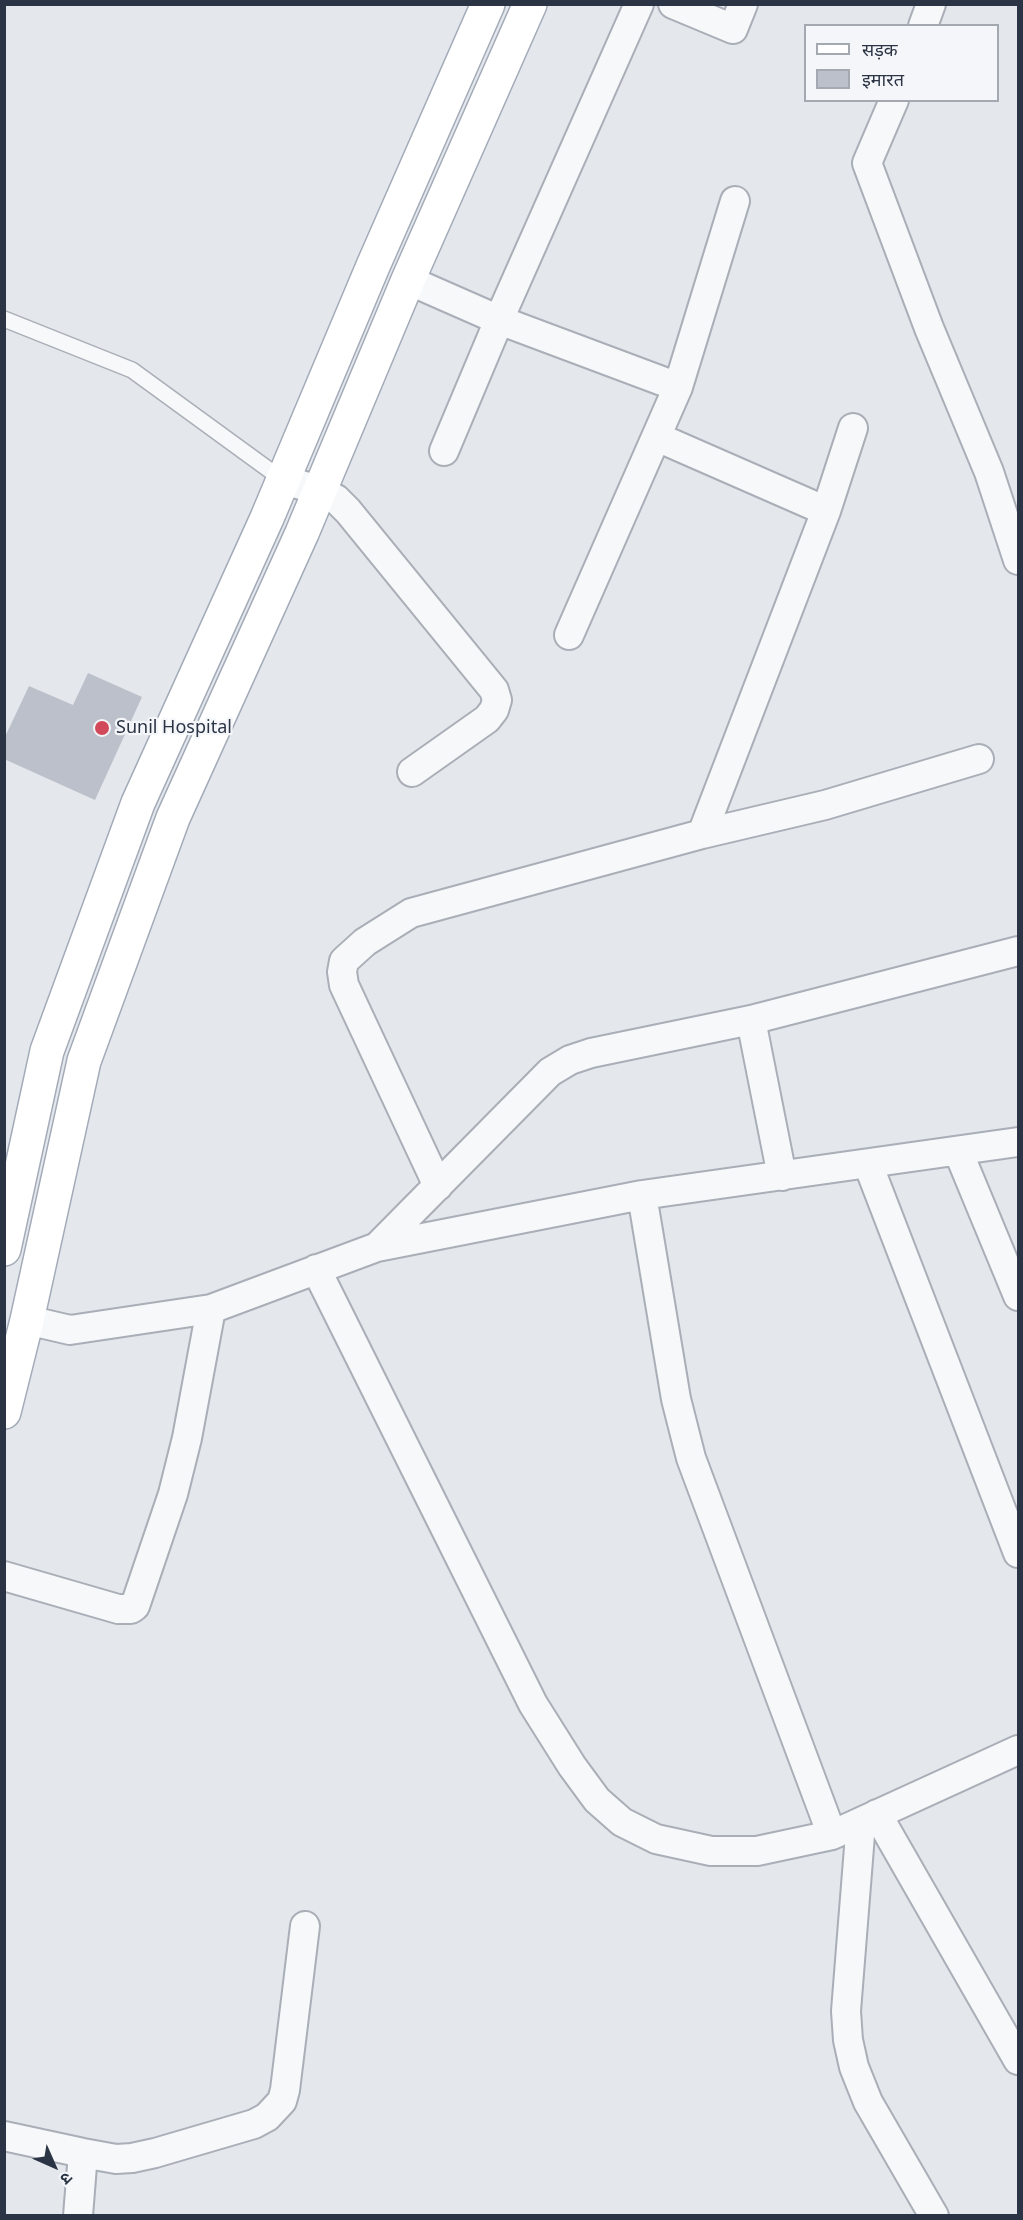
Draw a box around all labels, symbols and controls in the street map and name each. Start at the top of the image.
legend [804,24,999,102]
text: सड़क [862,37,898,61]
text: इमारत [862,67,904,91]
place label: Sunil Hospital [116,717,232,739]
marker: Sunil Hospital [93,719,111,737]
north arrow [24,2136,84,2196]
text: उ [56,2168,78,2190]

